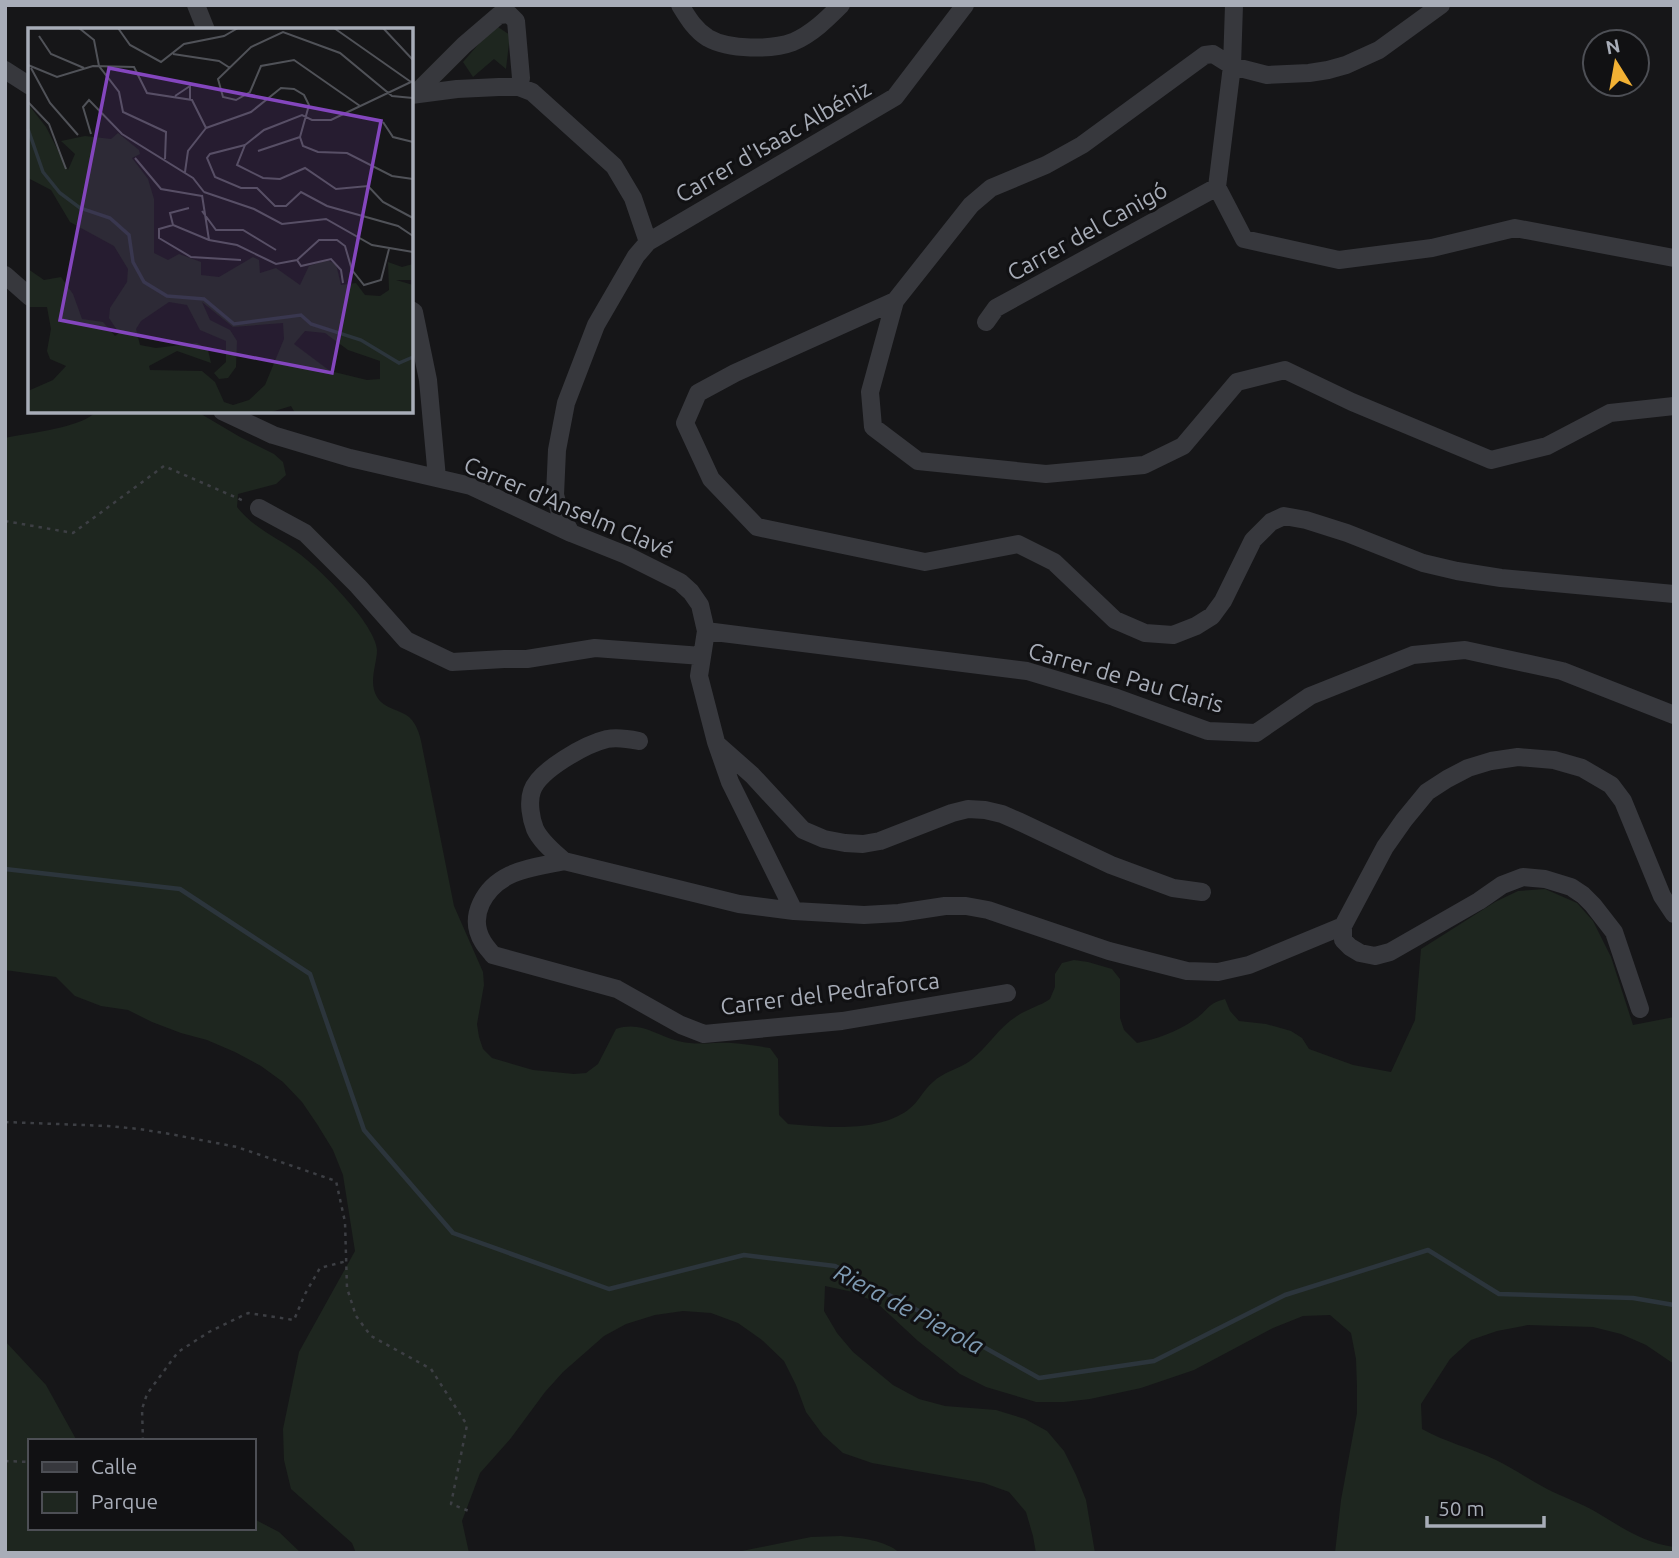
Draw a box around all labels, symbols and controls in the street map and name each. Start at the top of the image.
inset map [28,28,413,413]
north arrow [1581,28,1651,98]
text: N [1604,34,1622,58]
street label: Carrer d'Isaac Albéniz [671,75,875,207]
street label: Carrer del Canigó [1003,177,1171,285]
street label: Carrer d'Anselm Clavé [460,451,678,563]
street label: Carrer de Pau Claris [1026,637,1226,717]
street label: Carrer del Pedraforca [719,967,941,1019]
water label: Riera de Pierola [830,1258,988,1360]
legend [28,1439,256,1530]
text: Calle [91,1454,137,1478]
scale bar [1427,1484,1544,1528]
text: Parque [91,1489,158,1513]
text: 50 m [1438,1496,1485,1520]

